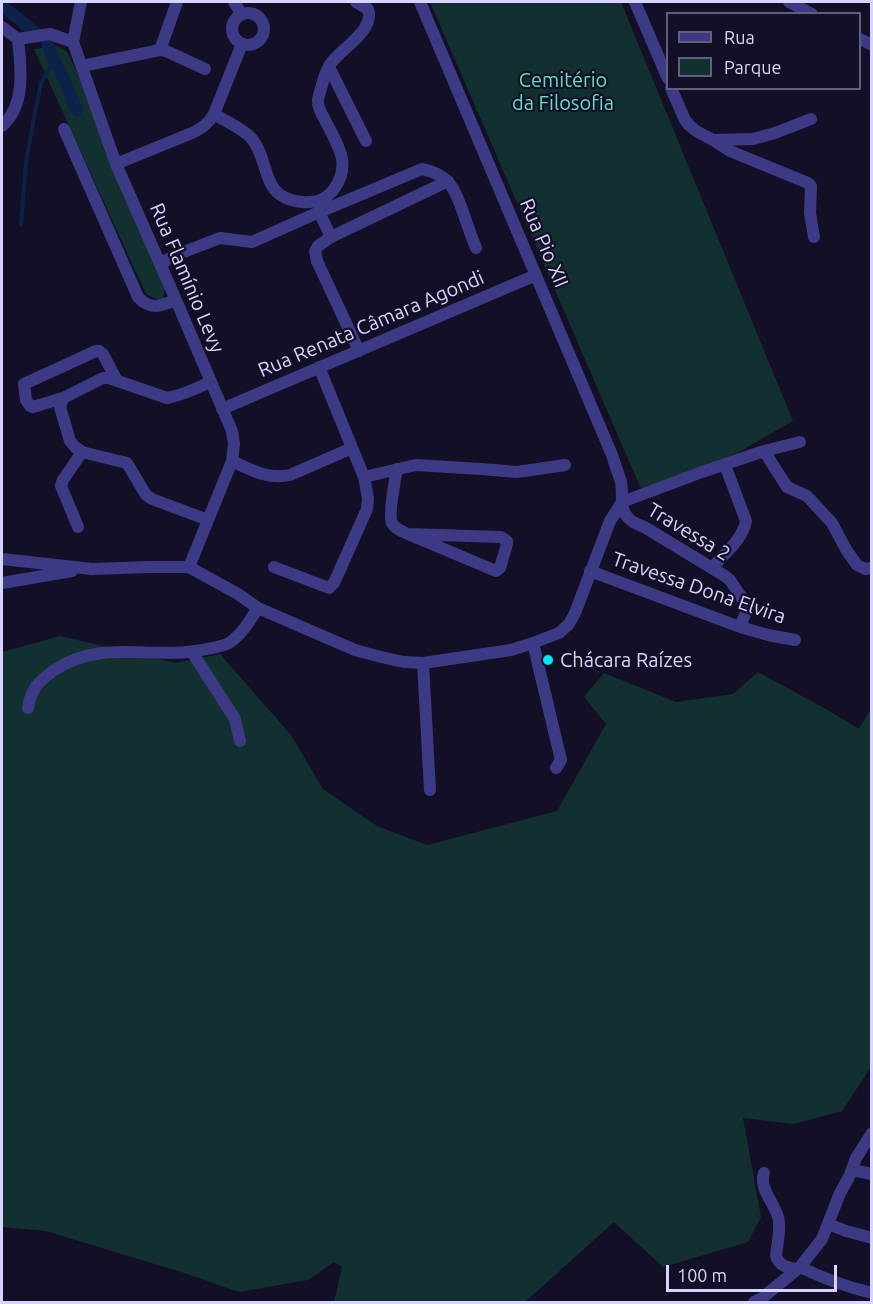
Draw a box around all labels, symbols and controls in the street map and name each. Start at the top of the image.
legend [666,12,861,90]
text: Rua [724,27,755,47]
text: Parque [724,57,781,77]
park label: Cemitério da Filosofia [512,68,614,115]
street label: Rua Pio XII [515,195,573,291]
street label: Rua Flamínio Levy [145,199,229,357]
street label: Rua Renata Câmara Agondi [254,265,488,383]
street label: Travessa 2 [643,498,735,566]
street label: Travessa Dona Elvira [609,547,789,629]
place label: Chácara Raízes [560,648,692,672]
marker: Chácara Raízes [541,653,555,667]
scale bar [669,1253,840,1291]
text: 100 m [677,1265,727,1285]

